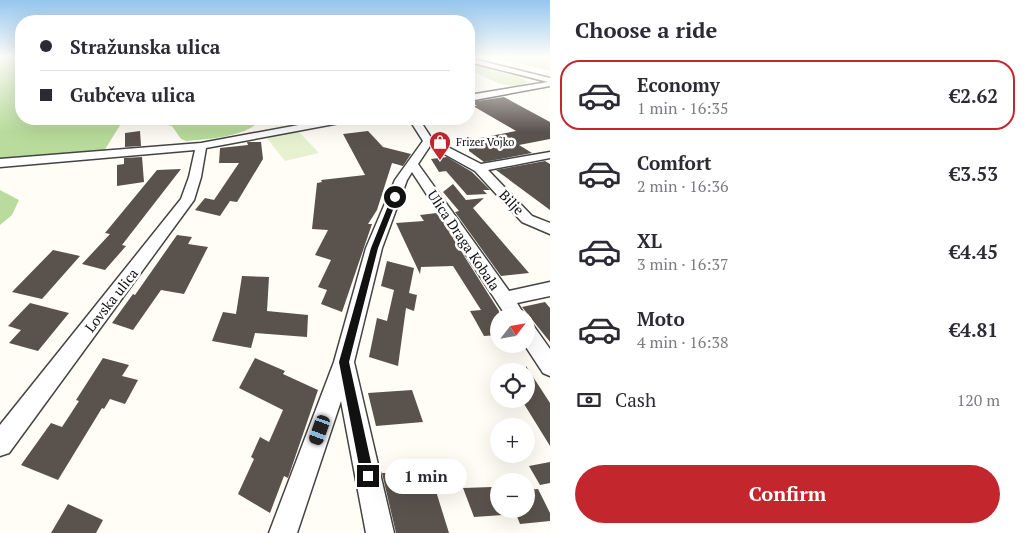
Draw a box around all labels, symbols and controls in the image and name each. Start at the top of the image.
text: Choose a ride [575,15,717,44]
text: Stražunska ulica [70,34,220,59]
text: Economy [637,72,720,97]
icon: car [577,73,622,118]
text: Gubčeva ulica [70,82,195,107]
text: €2.62 [949,83,998,108]
text: 1 min · 16:35 [637,97,729,119]
shop icon: Frizer Vojko [428,130,452,161]
place label: Frizer Vojko [456,135,514,149]
text: Comfort [637,150,712,175]
icon: car [577,151,622,196]
text: €3.53 [949,161,998,186]
text: 2 min · 16:36 [637,175,729,197]
street label: Bilje [495,185,529,219]
route start [384,186,406,208]
street label: Ulica Draga Kobala [423,186,505,294]
text: XL [637,228,662,253]
icon: car [577,229,622,274]
text: €4.45 [949,239,998,264]
text: 3 min · 16:37 [637,253,729,275]
street label: Lovska ulica [80,264,142,336]
text: Moto [637,306,685,331]
icon: car [577,307,622,352]
north arrow [490,308,535,352]
map controls [490,308,535,518]
text: €4.81 [949,317,998,342]
text: 4 min · 16:38 [637,331,729,353]
button: locate [490,363,535,408]
icon: cash [575,386,603,414]
text: Cash [615,387,656,412]
text: 120 m [957,389,1000,411]
car [307,413,332,447]
button: + [490,418,535,463]
callout: 1 min [386,458,468,494]
route end [357,465,379,487]
text: 1 min [404,465,448,487]
button: Confirm [575,465,1000,523]
button: − [490,473,535,518]

